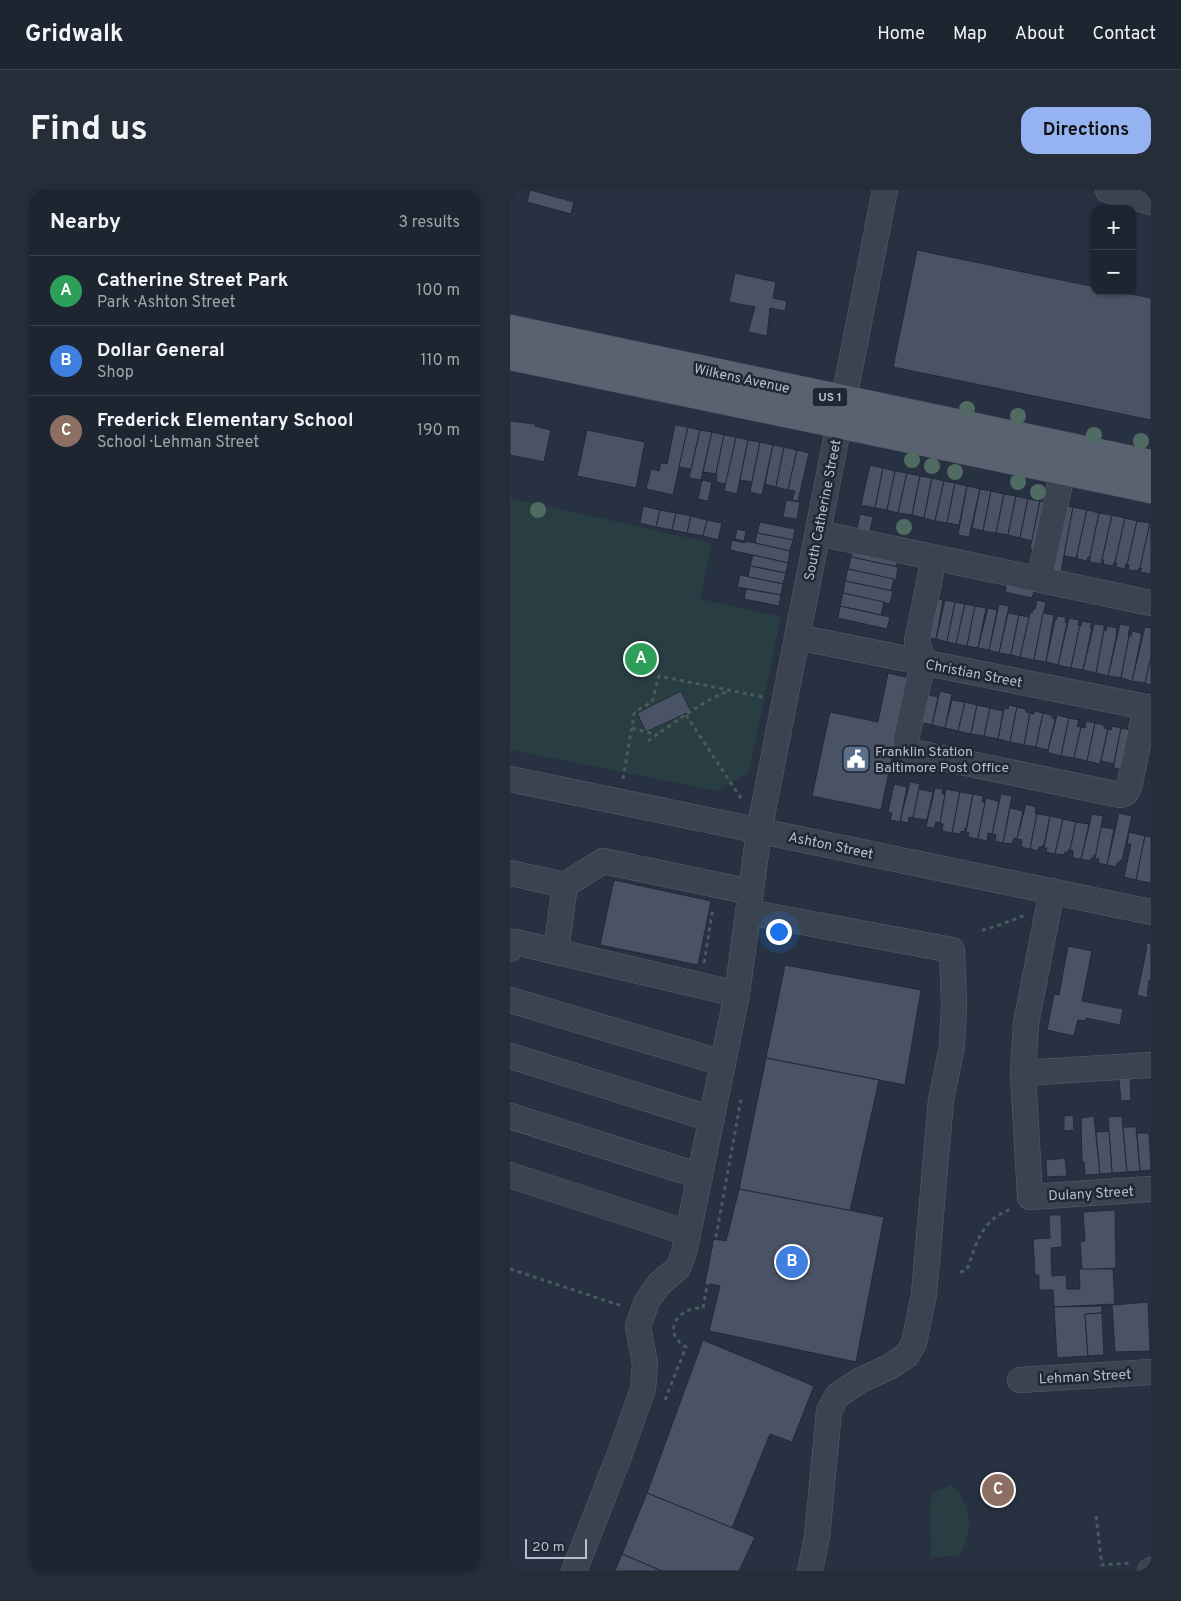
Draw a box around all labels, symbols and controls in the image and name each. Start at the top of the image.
text: Gridwalk [25,20,123,50]
text: Home [877,23,925,46]
text: Map [953,23,987,46]
text: About [1015,23,1064,46]
text: Contact [1092,23,1156,46]
button: Directions [1021,107,1151,154]
text: Find us [30,108,148,152]
map controls [1091,205,1136,295]
button: + [1091,205,1136,250]
text: Nearby [50,209,121,236]
text: 3 results [398,213,460,233]
button: − [1091,250,1136,295]
text: Catherine Street Park [97,269,288,293]
text: A [60,281,72,301]
text: 100 m [416,281,460,301]
text: Park · Ashton Street [97,293,236,313]
text: Dollar General [97,339,225,363]
text: B [60,351,72,371]
text: 110 m [420,351,460,371]
street label: Wilkens Avenue [692,361,791,398]
text: Shop [97,363,134,383]
road number: US 1 [812,388,848,406]
text: Frederick Elementary School [97,409,353,433]
text: C [61,421,71,441]
text: 190 m [417,421,460,441]
text: School · Lehman Street [97,433,259,453]
street label: South Catherine Street [801,438,845,582]
pin: A [625,640,657,678]
street label: Christian Street [924,657,1024,692]
public building icon: Franklin Station Baltimore Post Office [841,744,871,774]
place label: Franklin Station Baltimore Post Office [875,744,1009,777]
street label: Ashton Street [787,829,875,864]
your location [766,919,792,945]
street label: Dulany Street [1048,1184,1134,1205]
pin: B [776,1243,808,1281]
street label: Lehman Street [1038,1367,1132,1388]
pin: C [982,1471,1014,1509]
scale bar [525,1536,588,1559]
text: 20 m [532,1539,565,1556]

